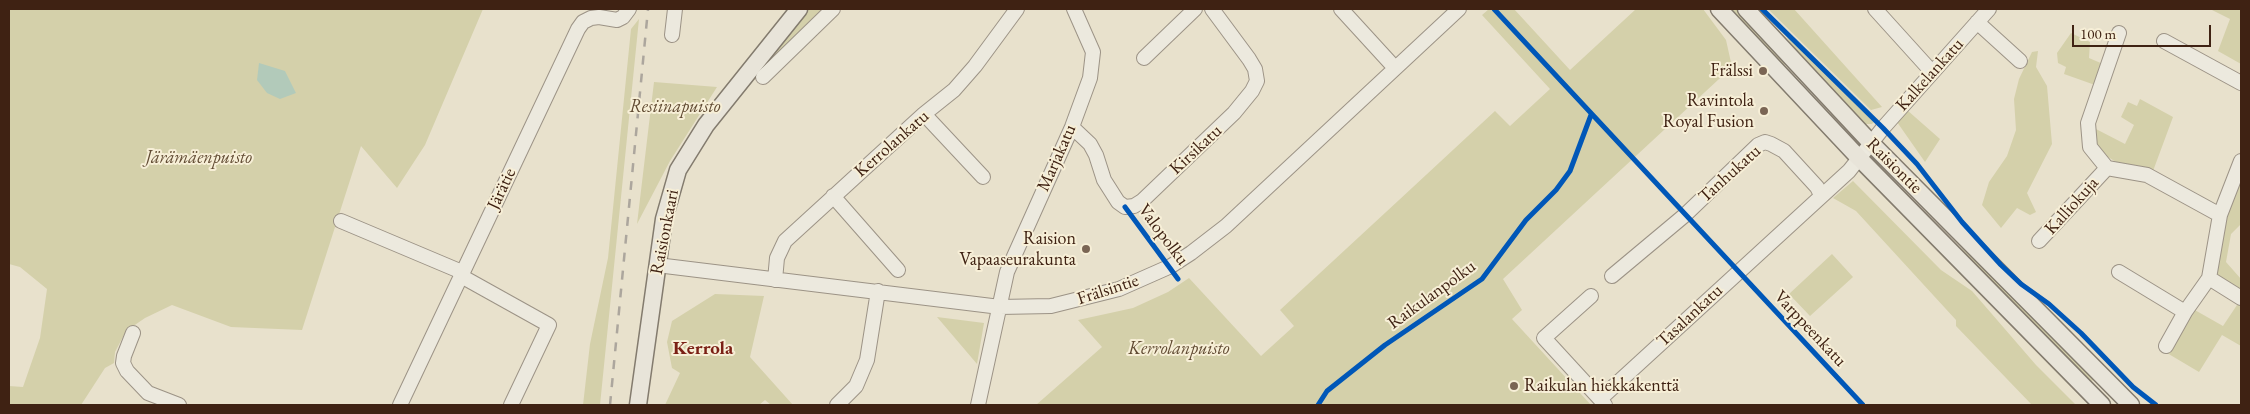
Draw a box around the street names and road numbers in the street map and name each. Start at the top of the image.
street label: Kalkelankatu [1892,34,1968,116]
street label: Kerrolankatu [850,106,934,182]
street label: Kirsikatu [1165,120,1227,180]
street label: Marjakatu [1033,121,1081,195]
street label: Raisiontie [1862,134,1926,198]
street label: Tanhukatu [1694,140,1766,208]
street label: Järätie [483,165,521,213]
street label: Kalliokuja [2040,173,2104,239]
street label: Raisionkaari [646,188,684,276]
street label: Valopolku [1133,200,1193,270]
street label: Raikulanpolku [1384,256,1480,334]
street label: Frälsintie [1074,270,1142,310]
street label: Tasalankatu [1653,280,1727,352]
street label: Varppeenkatu [1769,286,1851,372]

